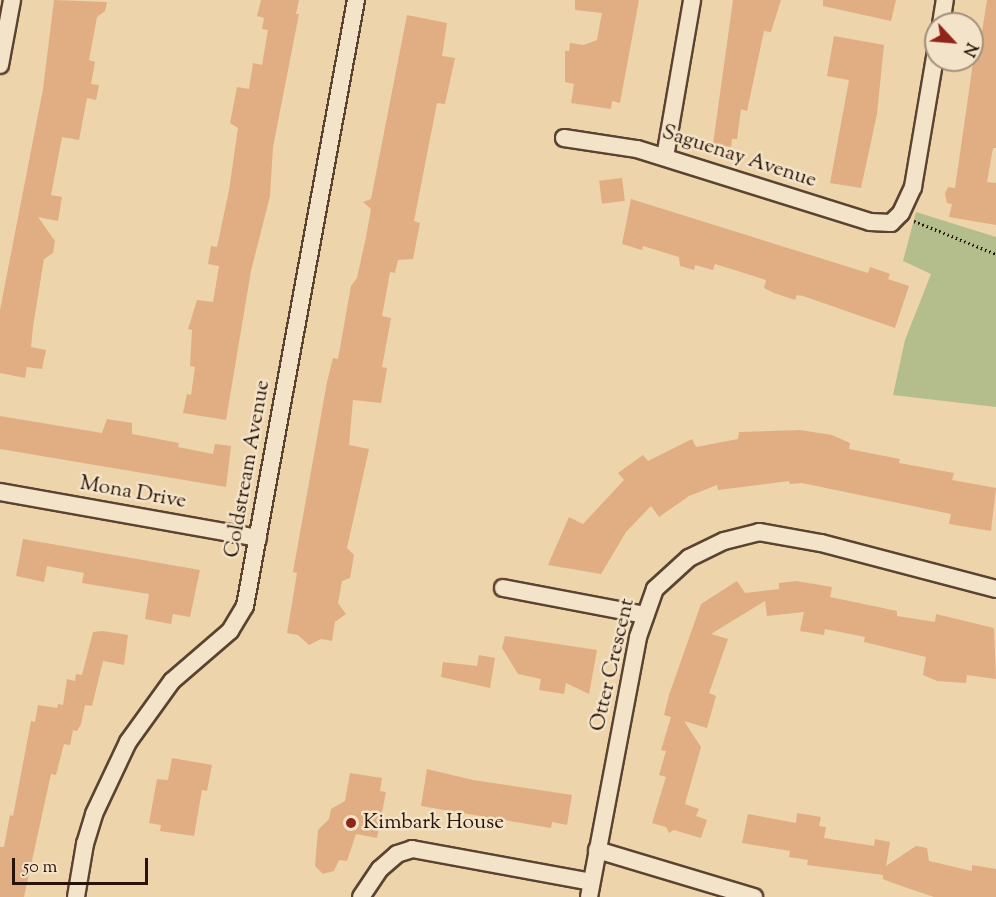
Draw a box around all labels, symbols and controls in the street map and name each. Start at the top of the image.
north arrow [924,12,984,72]
text: N [956,38,982,60]
street label: Saguenay Avenue [659,120,819,194]
street label: Coldstream Avenue [220,378,276,560]
street label: Mona Drive [78,471,188,515]
street label: Otter Crescent [585,596,641,734]
place label: Kimbark House [363,810,504,836]
marker: Kimbark House [344,816,358,830]
scale bar [15,846,152,884]
text: 50 m [23,855,57,881]

